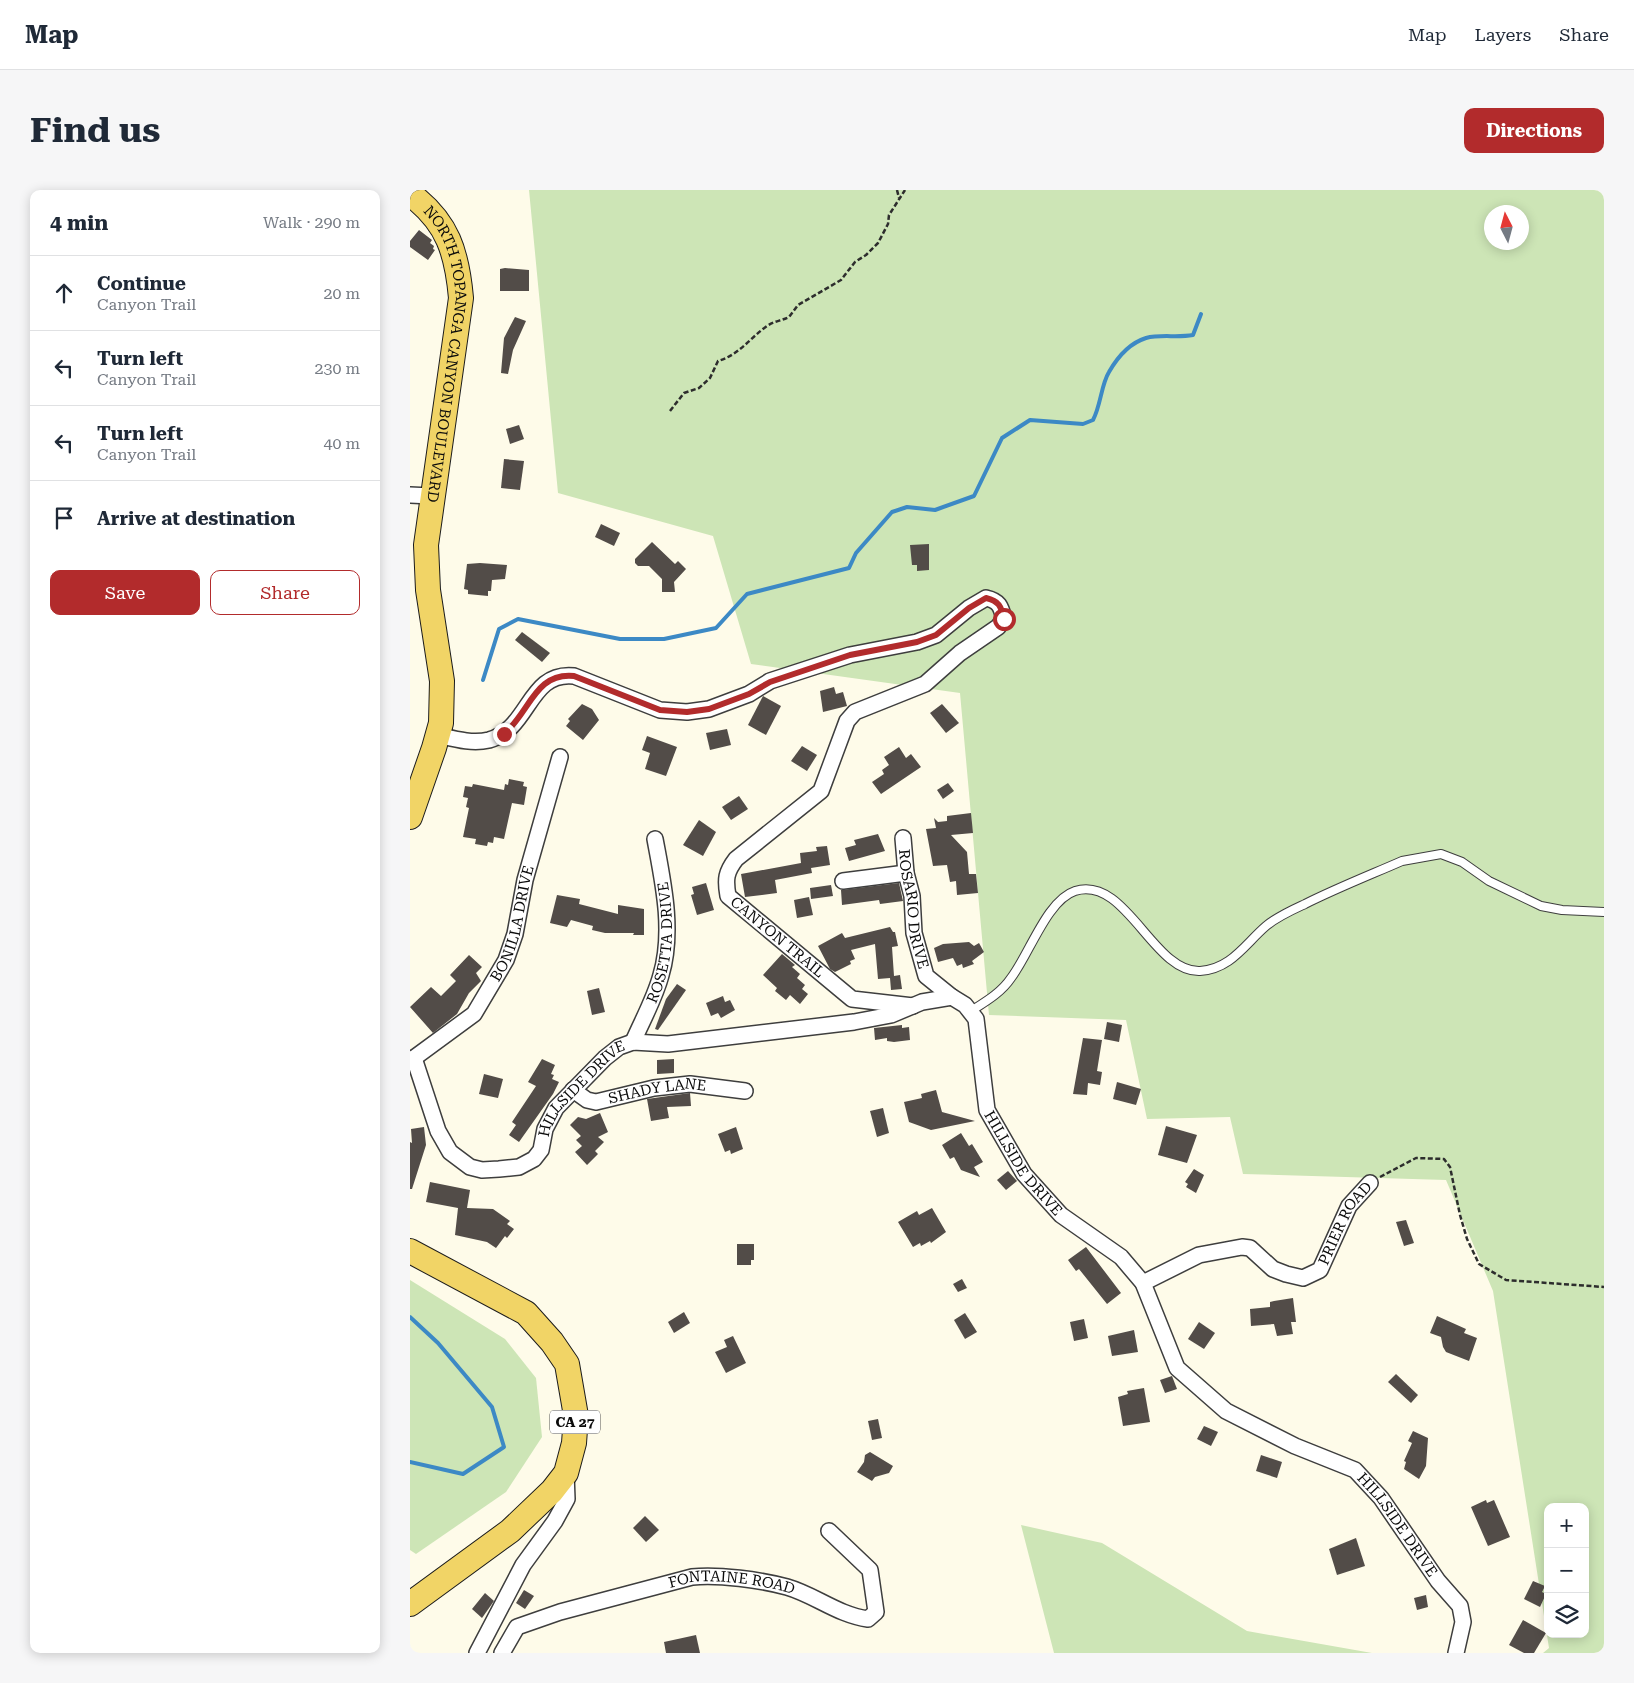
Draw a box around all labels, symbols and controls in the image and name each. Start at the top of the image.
text: Map [25,21,79,49]
text: Map [1408,24,1447,45]
text: Layers [1475,24,1531,45]
text: Share [1559,24,1609,45]
button: Directions [1464,108,1604,153]
text: Find us [30,110,160,151]
text: NORTH TOPANGA CANYON BOULEVARD [420,202,470,504]
street label: NORTH TOPANGA CANYON BOULEVARD [412,203,440,509]
north arrow [1484,205,1529,250]
text: 4 min [50,211,108,235]
text: Walk · 290 m [263,213,360,232]
text: Continue [97,272,186,295]
icon: ahead [50,279,78,307]
text: 20 m [323,284,360,303]
text: Canyon Trail [97,295,196,314]
text: Turn left [97,347,183,370]
icon: left [50,354,78,382]
text: 230 m [314,359,360,378]
text: Canyon Trail [97,370,196,389]
text: Turn left [97,422,183,445]
icon: left [50,429,78,457]
text: 40 m [323,434,360,453]
text: Canyon Trail [97,445,196,464]
icon: arrive [50,504,78,532]
text: Arrive at destination [97,507,295,530]
button: Save [50,570,200,615]
button: Share [210,570,360,615]
route start [993,608,1016,631]
route end [493,723,516,746]
street label: ROSARIO DRIVE [895,848,933,971]
street label: BONILLA DRIVE [486,863,538,985]
street label: ROSETTA DRIVE [643,881,676,1006]
street label: CANYON TRAIL [727,893,828,981]
street label: HILLSIDE DRIVE [535,1037,627,1138]
street label: SHADY LANE [607,1074,707,1108]
street label: HILLSIDE DRIVE [980,1107,1066,1219]
street label: PRIER ROAD [1314,1178,1376,1268]
road number: CA 27 [550,1410,600,1434]
street label: HILLSIDE DRIVE [1353,1469,1441,1580]
map controls [1544,1503,1589,1638]
button: + [1544,1503,1589,1548]
button: − [1544,1548,1589,1593]
street label: FONTAINE ROAD [666,1567,797,1598]
button: layers [1544,1593,1589,1638]

